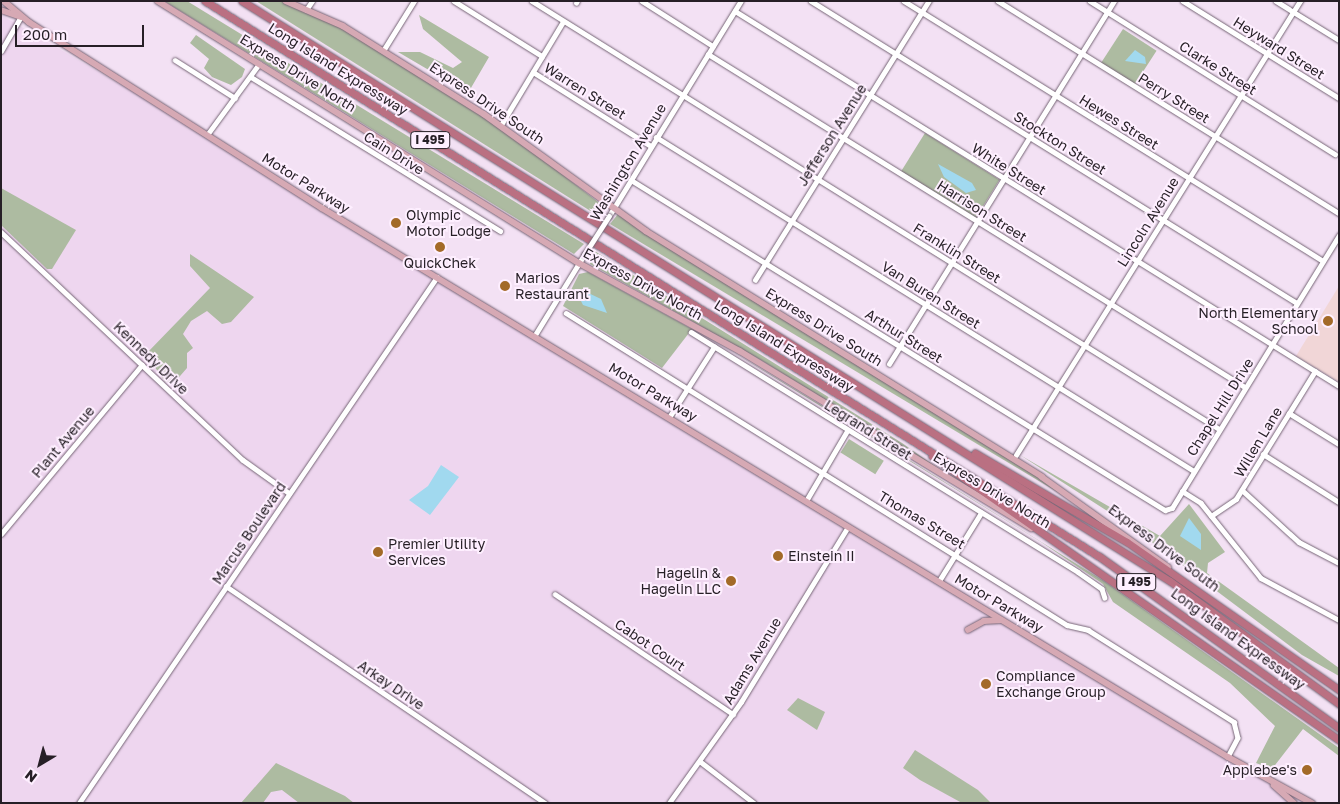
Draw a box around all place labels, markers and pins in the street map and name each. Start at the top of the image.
place label: Olympic Motor Lodge [406,207,491,240]
marker: Olympic Motor Lodge [390,217,402,229]
marker: QuickChek [434,241,446,253]
place label: QuickChek [404,255,476,271]
place label: Marios Restaurant [515,270,589,302]
marker: Marios Restaurant [499,280,511,292]
place label: North Elementary School [1198,305,1318,338]
marker: North Elementary School [1322,315,1334,327]
place label: Premier Utility Services [388,536,485,568]
marker: Premier Utility Services [372,546,384,558]
place label: Einstein II [788,548,855,564]
marker: Einstein II [772,550,784,562]
place label: Hagelin & Hagelin LLC [640,565,721,598]
marker: Hagelin & Hagelin LLC [725,575,737,587]
place label: Compliance Exchange Group [996,668,1106,700]
marker: Compliance Exchange Group [980,678,992,690]
place label: Applebee's [1223,762,1297,778]
marker: Applebee's [1301,764,1313,776]

